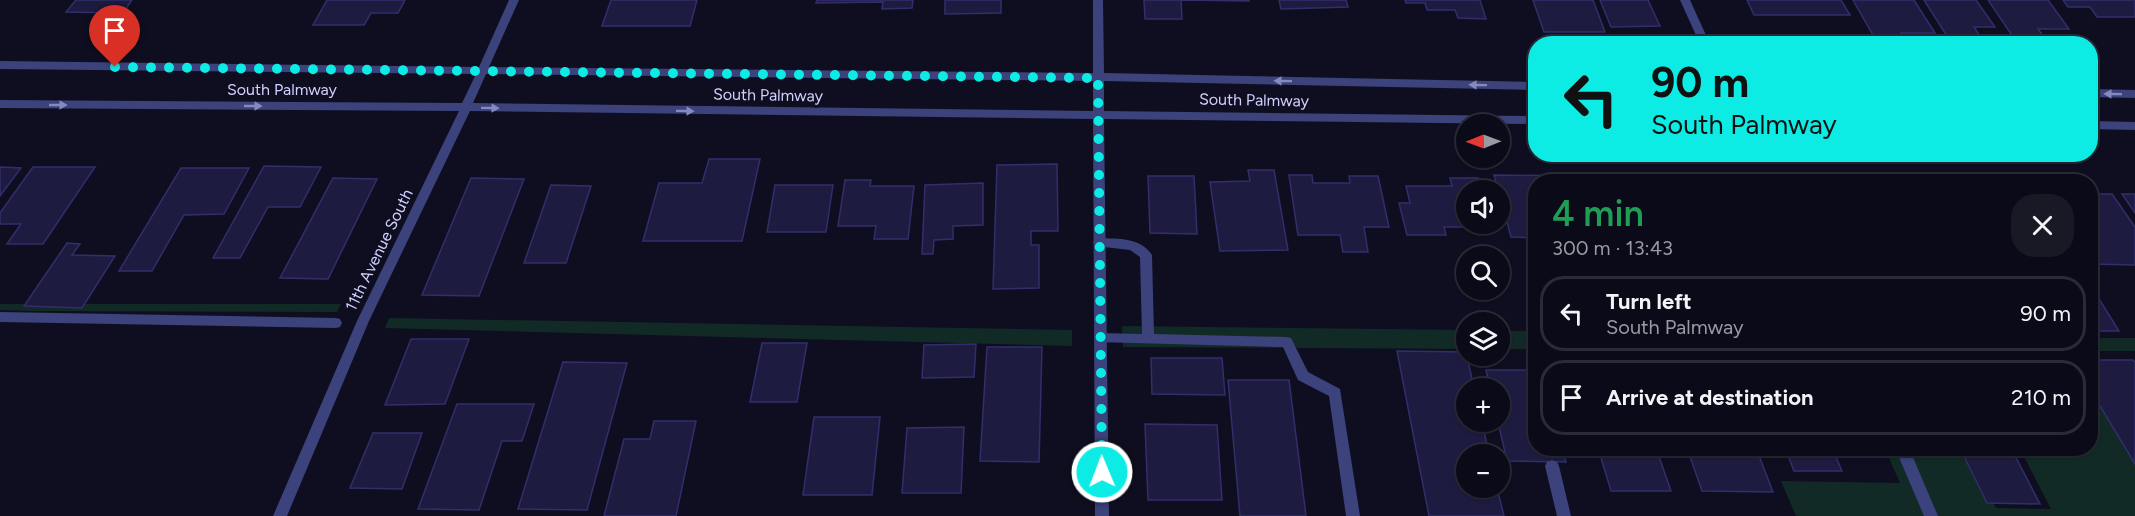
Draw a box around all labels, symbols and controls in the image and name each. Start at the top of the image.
pin [89,5,140,67]
icon: arrive [98,14,131,47]
text: 90 m [1651,57,1749,108]
icon: left [1552,60,1630,138]
one-way arrow [1273,76,1292,86]
street label: South Palmway [227,80,338,99]
one-way arrow [1468,80,1487,90]
street label: South Palmway [713,85,824,105]
one-way arrow [2103,89,2122,98]
street label: South Palmway [1199,90,1310,110]
one-way arrow [49,100,68,110]
one-way arrow [244,101,263,111]
one-way arrow [481,103,500,113]
one-way arrow [676,106,695,115]
text: South Palmway [1651,108,1837,141]
north arrow [1456,114,1510,168]
map controls [1456,114,1510,498]
button: sound [1456,180,1510,234]
street label: 11th Avenue South [341,186,417,314]
text: 4 min [1552,192,1644,235]
button: close [2011,194,2074,257]
text: 300 m · 13:43 [1552,236,1673,260]
button: search [1456,246,1510,300]
text: Turn left [1606,288,1692,315]
icon: left [1555,297,1588,330]
text: 90 m [2020,300,2071,327]
button: layers [1456,312,1510,366]
text: South Palmway [1606,315,1744,339]
button: + [1456,378,1510,432]
icon: arrive [1555,381,1588,414]
text: Arrive at destination [1606,384,1814,411]
text: 210 m [2011,384,2071,411]
position arrow [1070,440,1134,504]
button: − [1456,444,1510,498]

